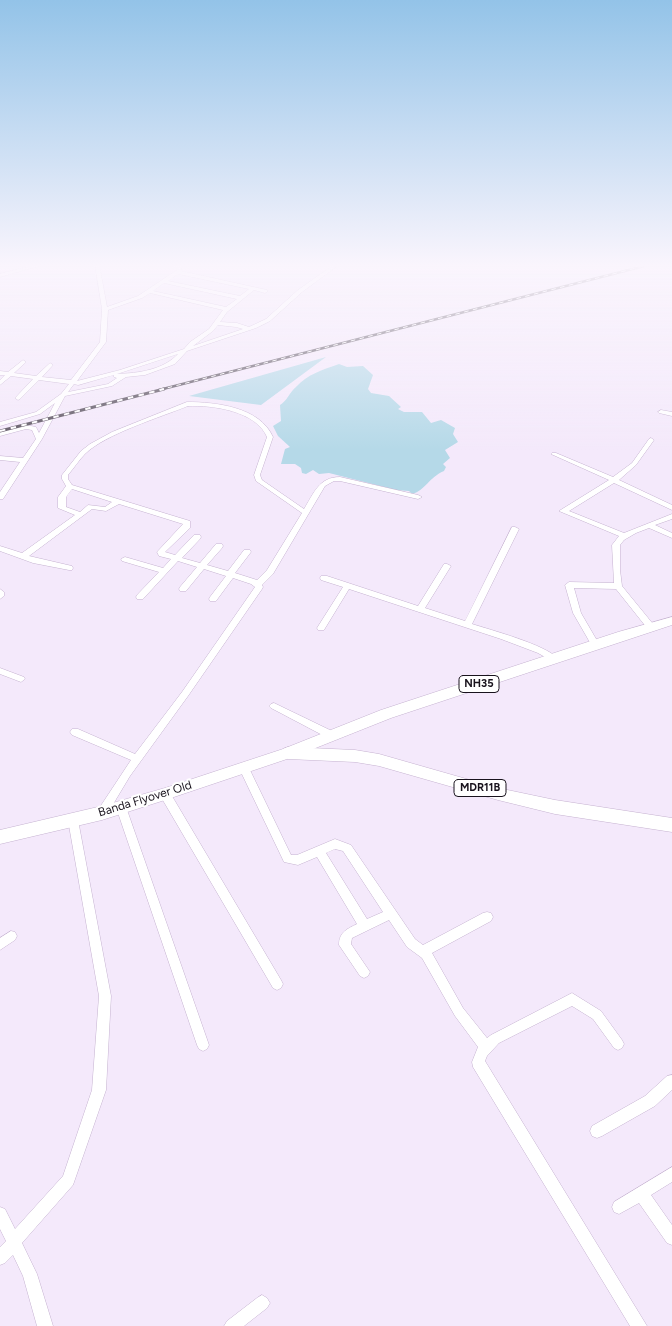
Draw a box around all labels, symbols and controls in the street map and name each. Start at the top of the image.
road number: NH35 [459,676,499,692]
street label: Banda Flyover Old [96,778,194,820]
road number: MDR11B [454,780,506,796]

